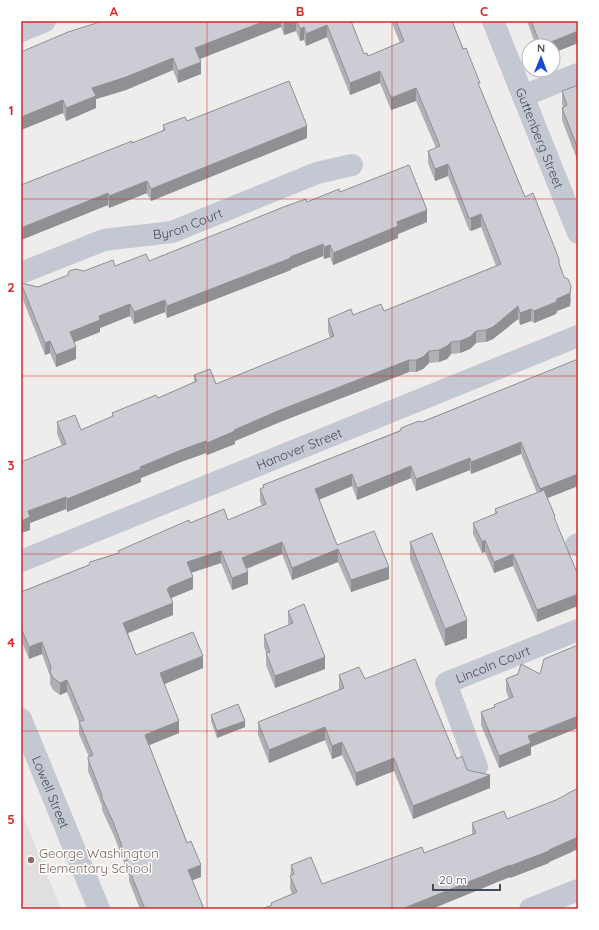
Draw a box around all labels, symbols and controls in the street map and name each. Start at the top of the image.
text: A [110,3,119,19]
text: B [296,3,304,19]
text: C [480,3,488,19]
north arrow [521,38,561,78]
text: N [537,41,545,55]
street label: Guttenberg Street [512,85,567,191]
text: 1 [8,102,14,118]
street label: Byron Court [152,204,225,242]
text: 2 [7,279,15,295]
street label: Hanover Street [254,424,344,473]
text: 3 [8,457,15,473]
text: 4 [7,634,15,650]
street label: Lincoln Court [453,642,533,686]
street label: Lowell Street [29,753,73,831]
text: 5 [7,811,15,827]
place label: George Washington Elementary School [39,845,159,876]
marker: George Washington Elementary School [26,855,36,865]
scale bar [433,866,500,892]
text: 20 m [439,872,467,887]

